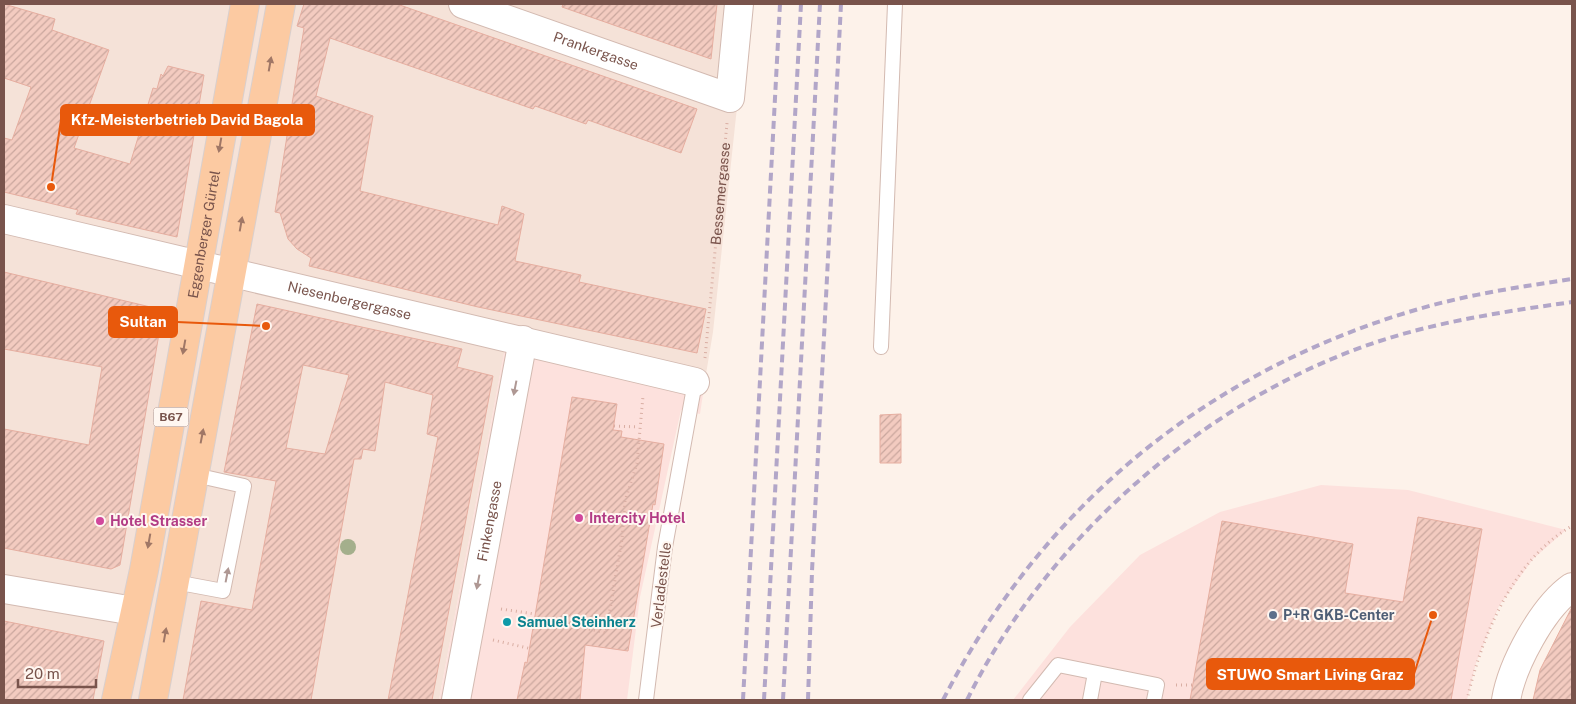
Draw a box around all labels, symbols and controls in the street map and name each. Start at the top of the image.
street label: Prankergasse [551,28,641,73]
one-way arrow [266,56,274,72]
callout: Kfz-Meisterbetrieb David Bagola [61,105,314,135]
text: Kfz-Meisterbetrieb David Bagola [71,111,303,128]
one-way arrow [216,137,224,152]
street label: Bessemergasse [708,142,733,246]
street label: Eggenberger Gürtel [185,169,223,300]
one-way arrow [238,216,246,232]
street label: Niesenbergergasse [286,278,413,323]
callout: Sultan [109,307,177,337]
text: Sultan [119,313,167,330]
one-way arrow [180,339,188,354]
one-way arrow [510,380,518,396]
road number: B67 [154,408,188,427]
one-way arrow [199,427,207,443]
street label: Finkengasse [474,479,505,563]
place label: Intercity Hotel [589,510,686,526]
marker: Intercity Hotel [573,512,585,524]
place label: Hotel Strasser [110,513,207,529]
marker: Hotel Strasser [94,515,106,527]
one-way arrow [145,534,153,550]
street label: Verladestelle [648,541,674,629]
one-way arrow [223,567,231,583]
one-way arrow [474,574,482,590]
place label: P+R GKB-Center [1283,607,1395,623]
marker: P+R GKB-Center [1267,609,1279,621]
place label: Samuel Steinherz [517,614,636,630]
marker: Samuel Steinherz [501,616,513,628]
one-way arrow [161,627,169,643]
scale bar [18,656,95,688]
callout: STUWO Smart Living Graz [1207,659,1414,689]
text: 20 m [25,665,60,682]
text: STUWO Smart Living Graz [1217,666,1403,683]

